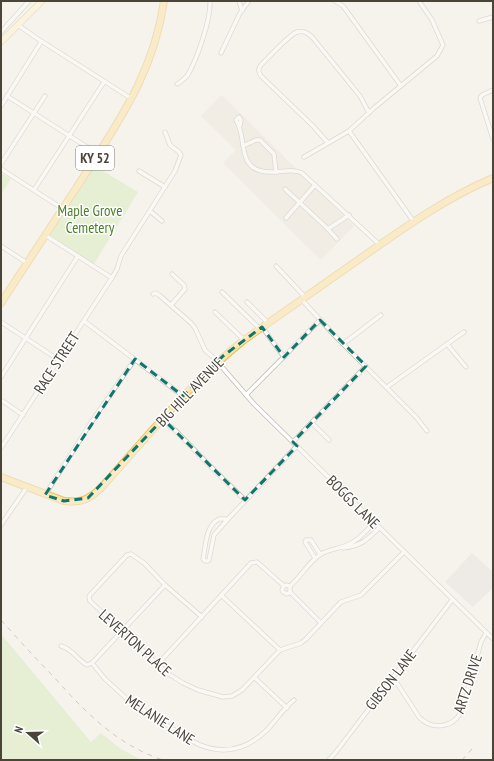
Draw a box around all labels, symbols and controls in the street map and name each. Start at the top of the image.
road number: KY 52 [76,146,114,170]
park label: Maple Grove Cemetery [58,201,122,237]
street label: RACE STREET [30,328,84,397]
street label: BIG HILL AVENUE [152,353,228,430]
street label: BOGGS LANE [323,471,384,532]
street label: LEVERTON PLACE [95,605,176,680]
street label: GIBSON LANE [361,646,420,714]
street label: ARTZ DRIVE [449,652,486,716]
street label: MELANIE LANE [122,690,198,749]
north arrow [8,713,48,753]
text: N [11,724,26,735]

